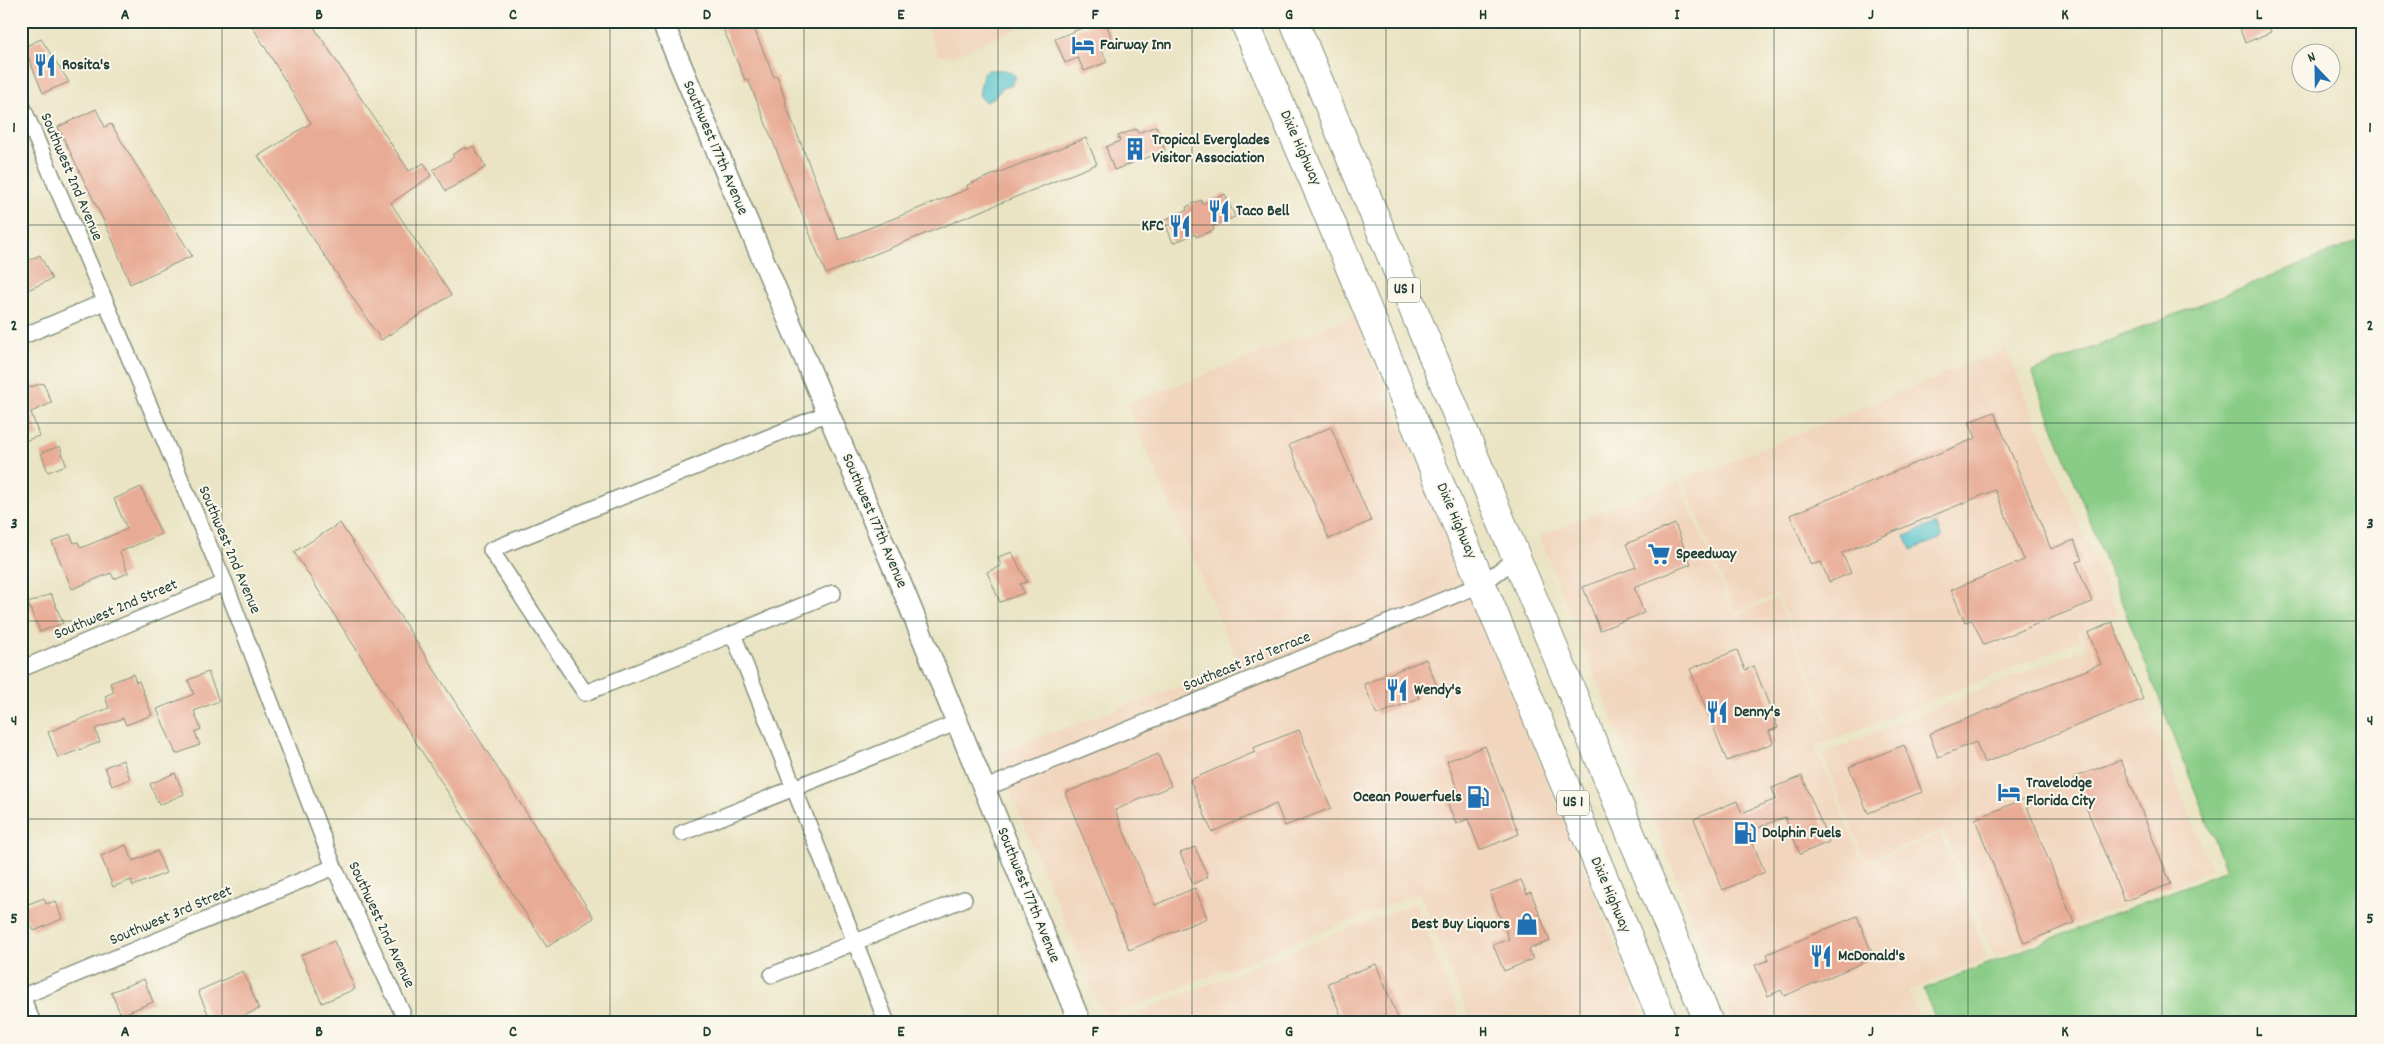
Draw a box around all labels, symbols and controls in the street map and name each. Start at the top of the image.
text: A [121,4,130,27]
text: B [315,4,323,27]
text: C [509,4,517,27]
text: D [703,4,712,27]
text: E [897,4,905,27]
text: F [1091,4,1099,27]
text: G [1285,4,1293,27]
text: H [1479,4,1487,27]
text: I [1675,4,1681,27]
text: J [1868,4,1874,27]
text: K [2061,4,2069,27]
text: L [2256,4,2263,27]
hotel icon: Fairway Inn [1070,32,1096,58]
place label: Fairway Inn [1100,34,1171,57]
north arrow [2292,42,2342,92]
text: N [2305,47,2319,68]
restaurant icon: Rosita's [32,52,58,78]
place label: Rosita's [62,54,110,77]
street label: Southwest 177th Avenue [676,77,754,219]
street label: Dixie Highway [1273,107,1327,190]
street label: Southwest 2nd Avenue [34,109,108,245]
text: 1 [12,117,16,140]
text: 1 [2368,117,2372,140]
place label: Tropical Everglades Visitor Association [1152,129,1270,170]
building icon: Tropical Everglades Visitor Association [1122,136,1148,162]
restaurant icon: Taco Bell [1206,198,1232,224]
place label: Taco Bell [1236,200,1290,223]
restaurant icon: KFC [1167,213,1193,239]
place label: KFC [1142,215,1164,238]
road number: US 1 [1388,278,1420,302]
text: 2 [11,315,18,338]
text: 2 [2367,315,2374,338]
street label: Southwest 177th Avenue [835,450,913,592]
street label: Dixie Highway [1430,479,1483,563]
street label: Southwest 2nd Avenue [192,482,266,618]
text: 3 [10,513,18,536]
text: 3 [2366,513,2374,536]
supermarket icon: Speedway [1646,541,1672,567]
place label: Speedway [1676,543,1738,566]
street label: Southwest 2nd Street [51,574,182,646]
street label: Southeast 3rd Terrace [1180,626,1314,698]
restaurant icon: Wendy's [1384,677,1410,703]
place label: Wendy's [1414,679,1462,702]
restaurant icon: Denny's [1704,699,1730,725]
place label: Denny's [1734,701,1781,724]
text: 4 [11,710,17,733]
text: 4 [2367,710,2373,733]
place label: Travelodge Florida City [2026,772,2096,813]
hotel icon: Travelodge Florida City [1996,779,2022,805]
fuel station icon: Ocean Powerfuels [1465,784,1491,810]
place label: Ocean Powerfuels [1353,786,1462,809]
road number: US 1 [1557,790,1589,816]
fuel station icon: Dolphin Fuels [1732,820,1758,846]
place label: Dolphin Fuels [1762,822,1842,845]
street label: Southwest 177th Avenue [990,824,1066,966]
street label: Dixie Highway [1584,853,1637,937]
street label: Southwest 2nd Avenue [342,858,420,992]
street label: Southwest 3rd Street [106,880,236,952]
text: 5 [10,908,18,931]
text: 5 [2366,908,2374,931]
shop icon: Best Buy Liquors [1514,911,1540,937]
place label: Best Buy Liquors [1411,913,1510,936]
restaurant icon: McDonald's [1808,943,1834,969]
place label: McDonald's [1838,945,1906,968]
text: A [121,1021,130,1044]
text: B [315,1021,323,1044]
text: C [509,1021,517,1044]
text: D [703,1021,712,1044]
text: E [897,1021,905,1044]
text: F [1091,1021,1099,1044]
text: G [1285,1021,1293,1044]
text: H [1479,1021,1487,1044]
text: I [1675,1021,1681,1044]
text: J [1868,1021,1874,1044]
text: K [2061,1021,2069,1044]
text: L [2256,1021,2263,1044]

